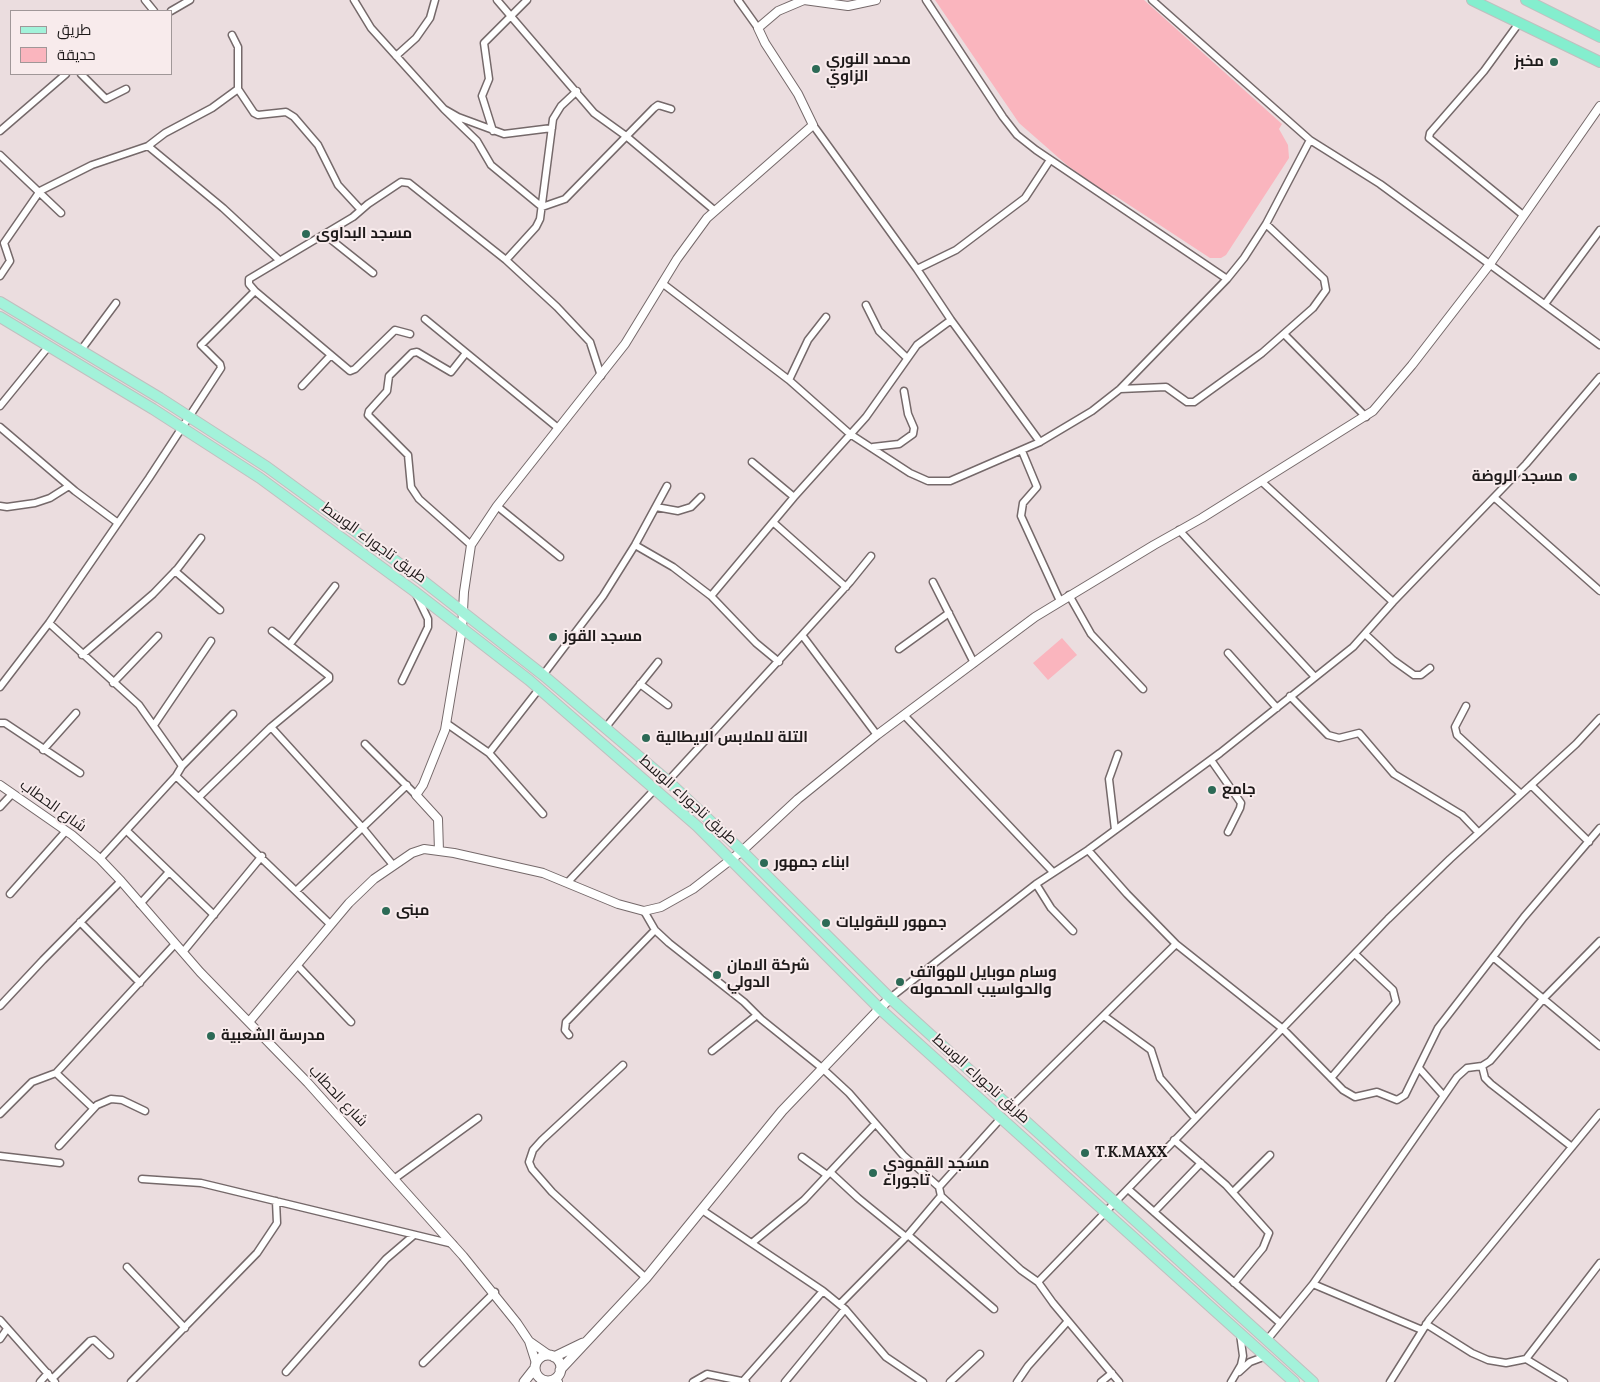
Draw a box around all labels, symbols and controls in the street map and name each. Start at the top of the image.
legend [10,10,172,75]
text: طريق [57,20,91,39]
text: حديقة [57,45,96,64]
place label: محمد النوري الزاوي [826,51,911,86]
place label: مخبز [1514,53,1544,71]
marker: مخبز [1548,56,1560,68]
marker: محمد النوري الزاوي [810,63,822,75]
place label: مسجد البداوى [316,225,412,243]
marker: مسجد البداوى [300,228,312,240]
place label: مسجد الروضة [1472,468,1563,486]
marker: مسجد الروضة [1567,471,1579,483]
street label: طريق تاجوراء الوسط [318,499,430,587]
place label: مسجد القوز [563,628,642,646]
marker: مسجد القوز [547,631,559,643]
place label: التلة للملابس الايطالية [656,729,808,747]
marker: التلة للملابس الايطالية [640,732,652,744]
street label: طريق تاجوراء الوسط [636,752,740,848]
street label: شارع الحطاب [16,776,90,836]
place label: جامع [1222,781,1256,799]
marker: جامع [1206,784,1218,796]
place label: ابناء جمهور [774,854,850,872]
marker: ابناء جمهور [758,857,770,869]
place label: مبنى [396,902,429,920]
marker: مبنى [380,905,392,917]
place label: جمهور للبقوليات [836,914,947,932]
marker: جمهور للبقوليات [820,917,832,929]
place label: شركة الامان الدولي [727,957,810,992]
place label: وسام موبايل للهواتف والحواسيب المحموله [910,964,1057,999]
marker: شركة الامان الدولي [711,969,723,981]
marker: وسام موبايل للهواتف والحواسيب المحموله [894,976,906,988]
place label: مدرسة الشعبية [221,1027,325,1045]
marker: مدرسة الشعبية [205,1030,217,1042]
street label: طريق تاجوراء الوسط [929,1031,1033,1127]
street label: شارع الحطاب [305,1061,371,1131]
place label: T.K.MAXX [1095,1144,1167,1162]
marker: T.K.MAXX [1079,1147,1091,1159]
place label: مسجد القمودي تاجوراء [883,1155,990,1190]
marker: مسجد القمودي تاجوراء [867,1167,879,1179]

